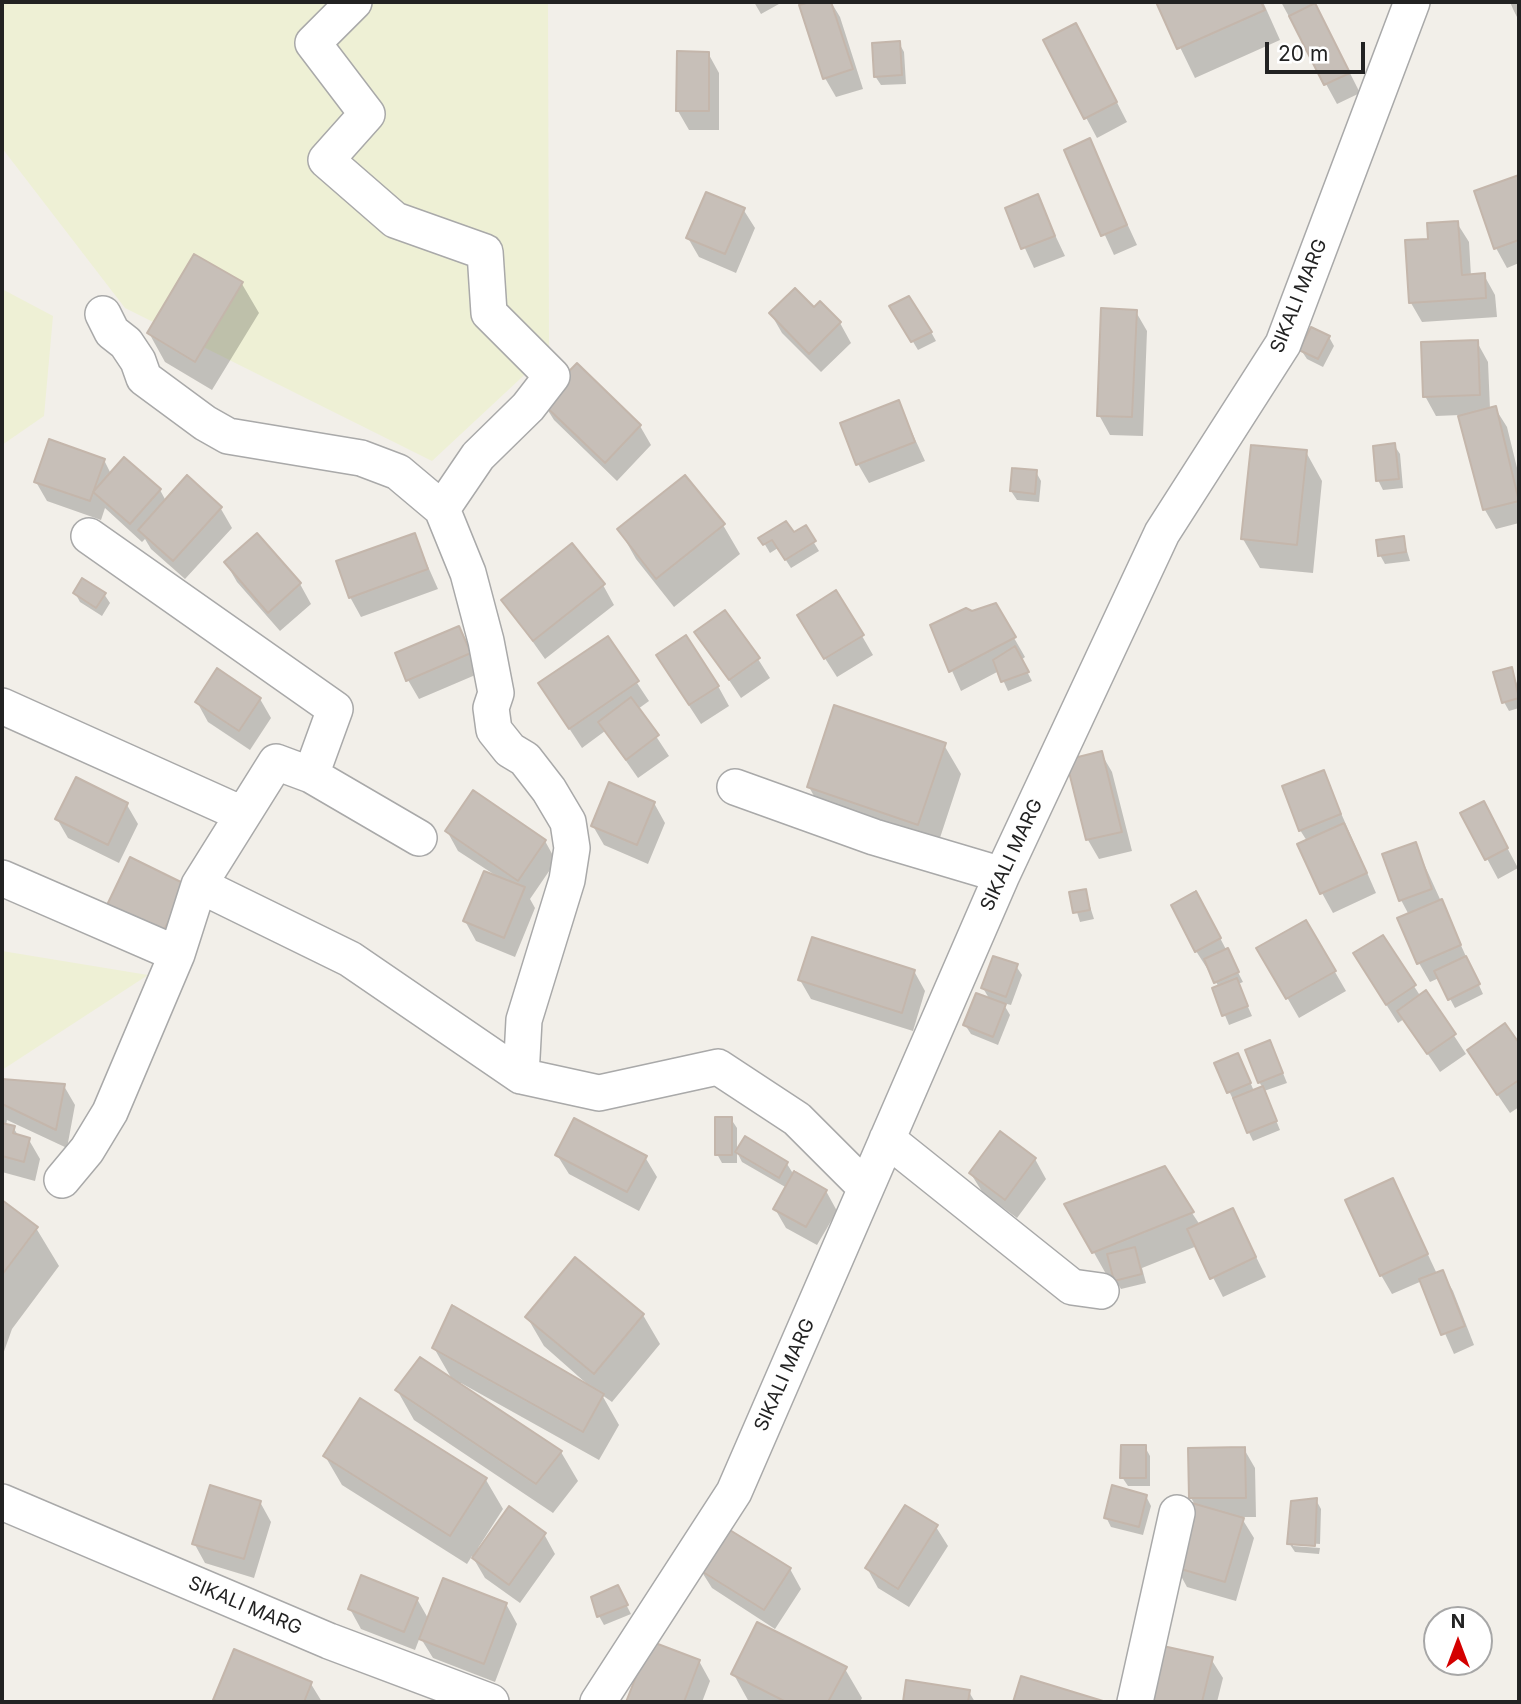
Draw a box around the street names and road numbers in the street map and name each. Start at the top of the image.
street label: SIKALI MARG [1266,236,1332,356]
street label: SIKALI MARG [976,795,1048,915]
street label: SIKALI MARG [750,1315,820,1435]
street label: SIKALI MARG [185,1572,305,1640]

